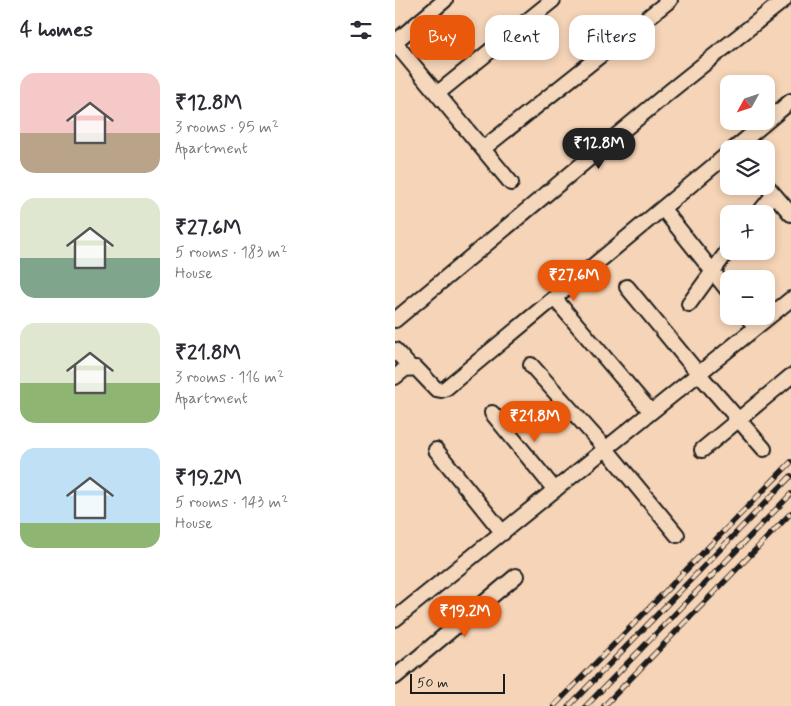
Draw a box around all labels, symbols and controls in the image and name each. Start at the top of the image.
chip: Buy [410,15,475,60]
chip: Rent [485,15,559,60]
chip: Filters [569,15,655,60]
text: 4 homes [20,16,93,44]
icon: filters [347,16,375,44]
north arrow [720,75,775,130]
map controls [720,75,775,325]
text: ₹12.8M [175,89,242,117]
icon: home [60,93,120,153]
text: 3 rooms · 95 m² [175,117,279,138]
pin: ₹12.8M [558,128,640,170]
text: ₹12.8M [573,133,625,154]
text: Apartment [175,138,248,159]
button: layers [720,140,775,195]
button: + [720,205,775,260]
text: ₹27.6M [175,214,241,242]
icon: home [60,218,120,278]
text: 5 rooms · 183 m² [175,242,287,263]
pin: ₹27.6M [533,260,615,302]
text: House [175,263,213,284]
text: ₹27.6M [549,265,599,286]
button: − [720,270,775,325]
text: ₹21.8M [175,339,241,367]
icon: home [60,343,120,403]
text: 3 rooms · 116 m² [175,367,284,388]
text: Apartment [175,388,248,409]
pin: ₹21.8M [494,400,576,443]
text: ₹21.8M [510,406,560,427]
text: ₹19.2M [175,464,242,492]
icon: home [60,468,120,528]
text: 5 rooms · 143 m² [175,492,288,513]
text: House [175,513,213,534]
pin: ₹19.2M [424,596,506,638]
text: ₹19.2M [439,601,491,622]
scale bar [410,671,505,694]
text: 50 m [417,674,448,692]

